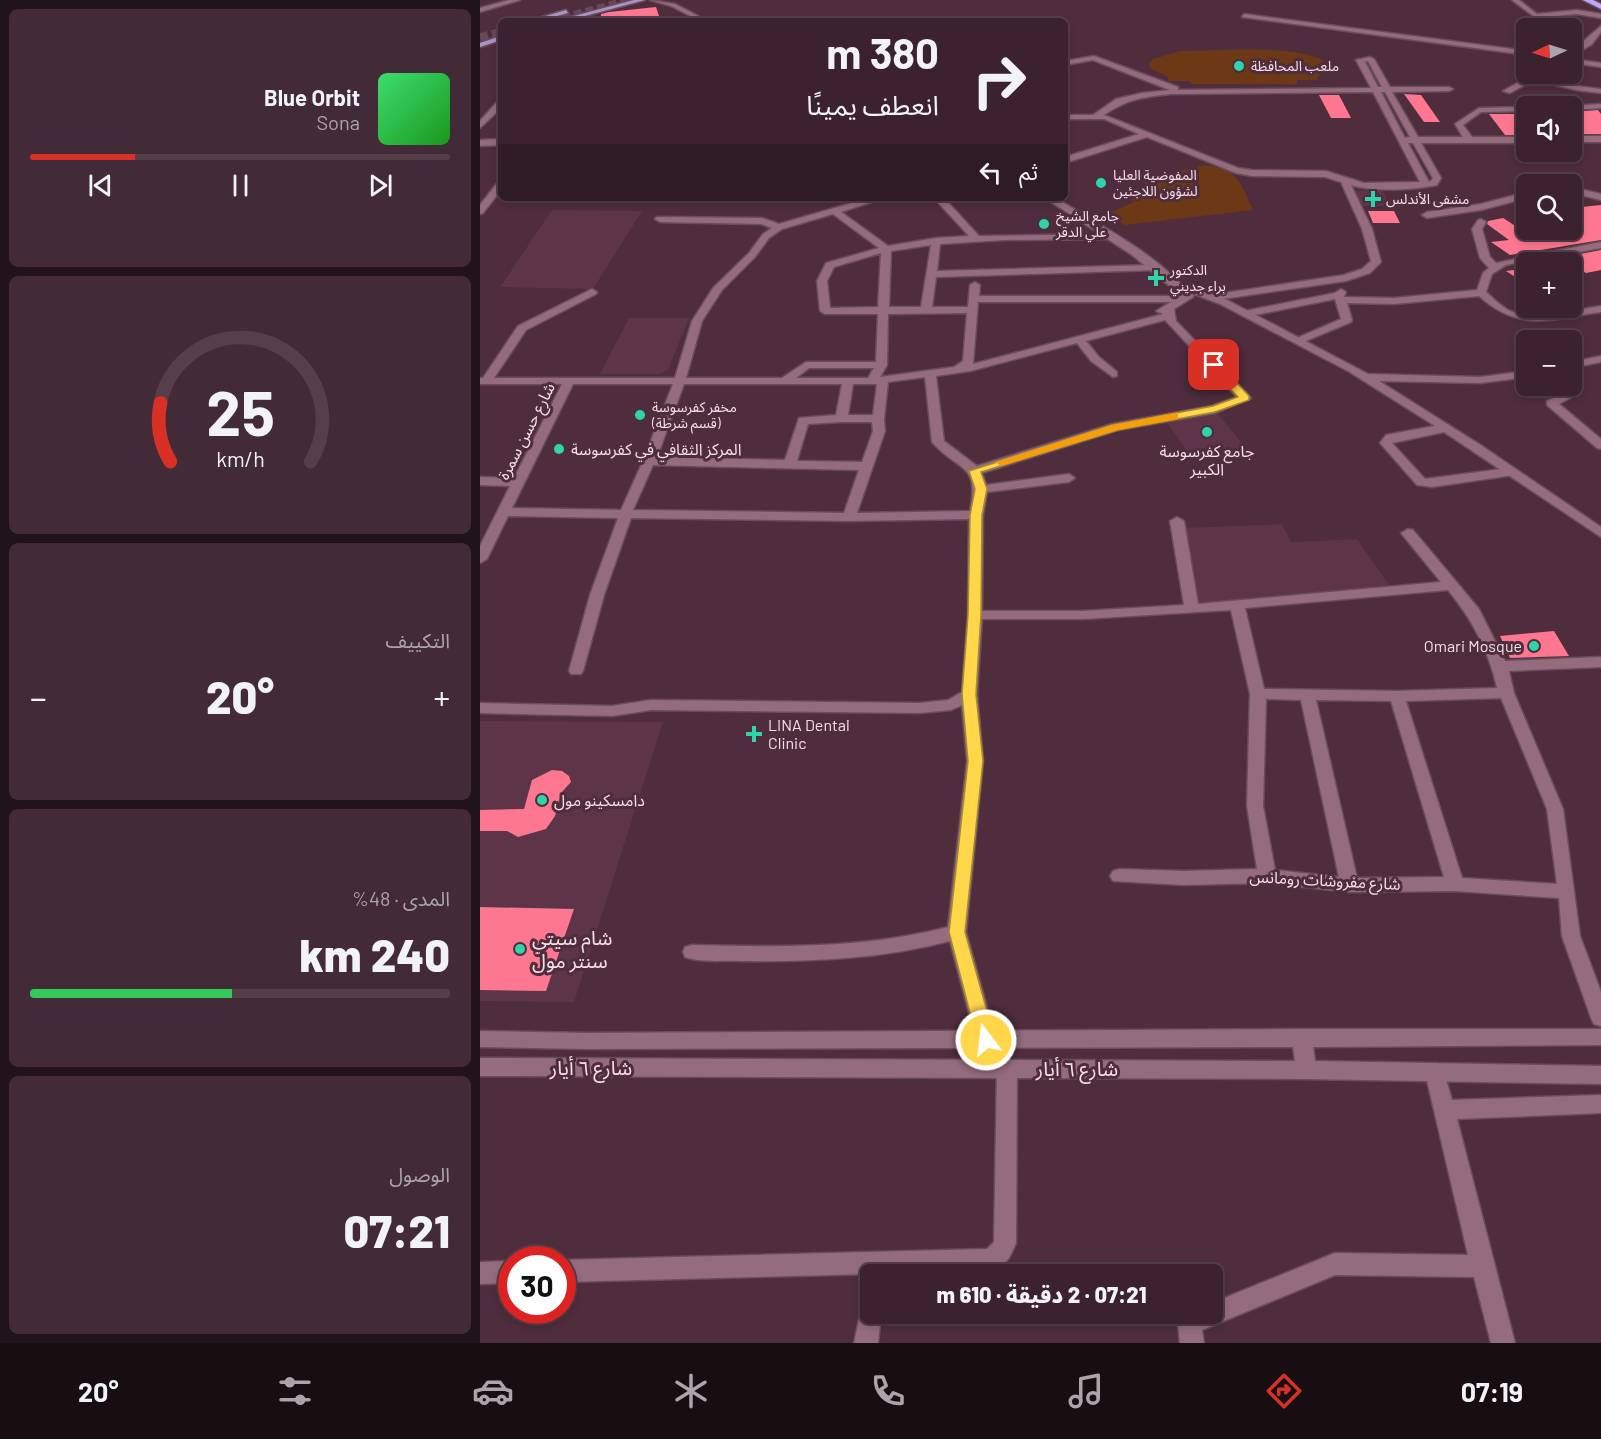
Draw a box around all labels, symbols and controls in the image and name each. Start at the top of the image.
north arrow [1516,18,1582,84]
map controls [1516,18,1582,396]
text: 380 m [826,27,939,77]
icon: right [960,42,1038,120]
place label: ملعب المحافظة [1251,57,1339,74]
marker: ملعب المحافظة [1232,59,1246,73]
text: Blue Orbit [264,84,360,110]
text: انعطف يمينًا [806,88,939,120]
button: sound [1516,96,1582,162]
text: Sona [316,110,360,134]
icon: left [974,156,1007,189]
text: ثم [1019,158,1038,184]
place label: المفوضية العليا لشؤون اللاجئين [1113,166,1198,200]
icon: previous [84,169,117,202]
icon: pause [224,169,257,202]
icon: next [364,169,397,202]
button: search [1516,174,1582,240]
marker: المفوضية العليا لشؤون اللاجئين [1094,176,1108,190]
marker: مشفى الأندلس [1364,190,1382,208]
place label: مشفى الأندلس [1386,190,1469,208]
place label: جامع الشيخ علي الدقر [1055,207,1119,243]
marker: جامع الشيخ علي الدقر [1037,217,1051,231]
button: + [1516,252,1582,318]
place label: الدكتور براء جديني [1169,261,1226,297]
marker: الدكتور براء جديني [1147,269,1165,287]
button: − [1516,330,1582,396]
pin [1188,339,1239,390]
icon: arrive [1197,348,1230,381]
text: 25 [206,374,274,448]
street label: شارع حسن سمرة [493,379,562,484]
place label: مخفر كفرسوسة (قسم شرطة) [651,398,737,434]
marker: مخفر كفرسوسة (قسم شرطة) [633,408,647,422]
marker: جامع كفرسوسة الكبير [1200,425,1214,439]
place label: المركز الثقافي في كفرسوسة [571,439,742,462]
place label: جامع كفرسوسة الكبير [1160,441,1254,479]
marker: المركز الثقافي في كفرسوسة [552,442,566,456]
text: km/h [216,446,264,471]
text: التكييف [386,628,450,652]
place label: Omari Mosque [1424,636,1522,655]
marker: Omari Mosque [1527,639,1541,653]
text: 20° [206,669,274,723]
text: − [30,677,47,717]
text: + [434,677,450,717]
place label: LINA Dental Clinic [768,715,850,752]
marker: LINA Dental Clinic [745,725,763,743]
place label: دامسكينو مول [554,790,645,811]
marker: دامسكينو مول [535,793,549,807]
street label: شارع مفروشات رومانس [1249,866,1401,897]
text: المدى · 48% [352,886,450,910]
place label: شام سيتي سنتر مول [532,925,613,973]
text: 240 km [299,927,450,981]
marker: شام سيتي سنتر مول [513,942,527,956]
position arrow [954,1008,1018,1072]
street label: شارع ٦ أيار [549,1055,632,1083]
street label: شارع ٦ أيار [1035,1056,1118,1084]
text: الوصول [389,1162,450,1186]
text: 07:21 [343,1203,450,1257]
speed limit sign: 30 [498,1246,576,1324]
text: 07:21 · 2 دقيقة · 610 m [937,1281,1146,1307]
icon: filters [274,1370,316,1412]
icon: car [472,1370,514,1412]
icon: climate [670,1370,712,1412]
icon: phone [867,1370,909,1412]
icon: music [1065,1370,1107,1412]
icon: directions [1263,1370,1305,1412]
text: 20° [78,1375,119,1407]
text: 07:19 [1461,1375,1523,1407]

